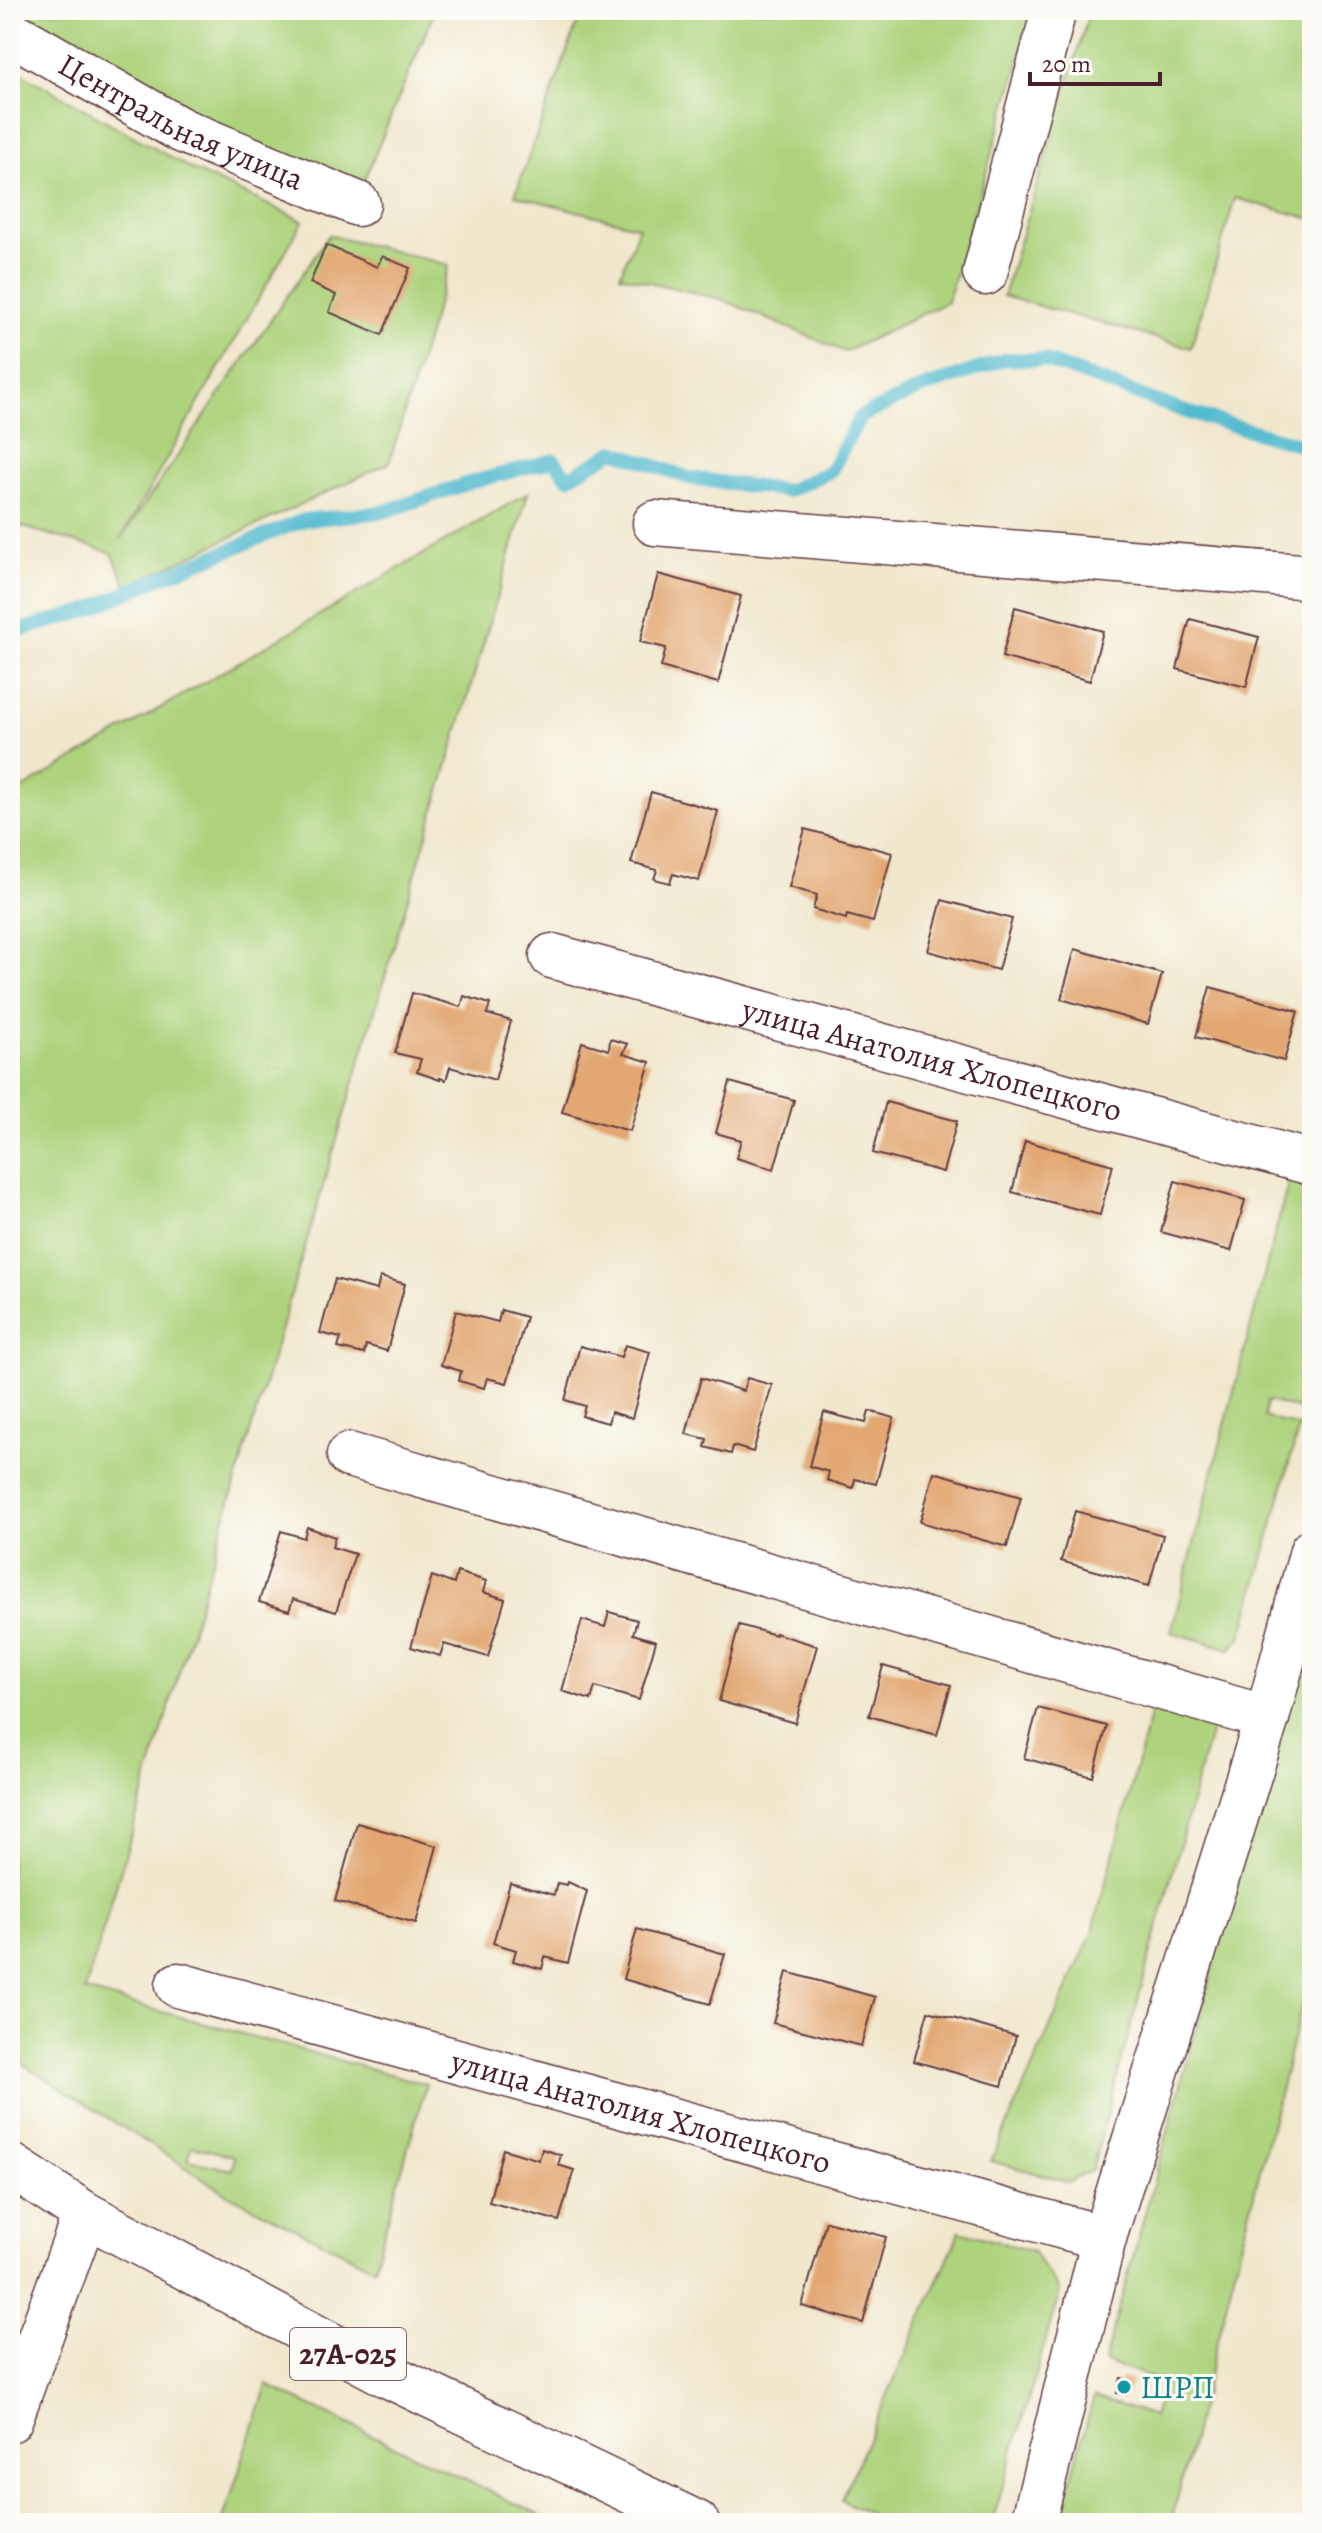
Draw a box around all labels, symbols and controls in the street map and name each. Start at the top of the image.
scale bar [1030,36,1160,86]
street label: Центральная улица [51,43,311,201]
text: 20 m [1042,48,1091,80]
street label: улица Анатолия Хлопецкого [736,987,1127,1132]
street label: улица Анатолия Хлопецкого [445,2038,836,2184]
road number: 27А-025 [290,2328,406,2380]
place label: ШРП [1140,2365,1214,2409]
marker: ШРП [1115,2378,1133,2396]

